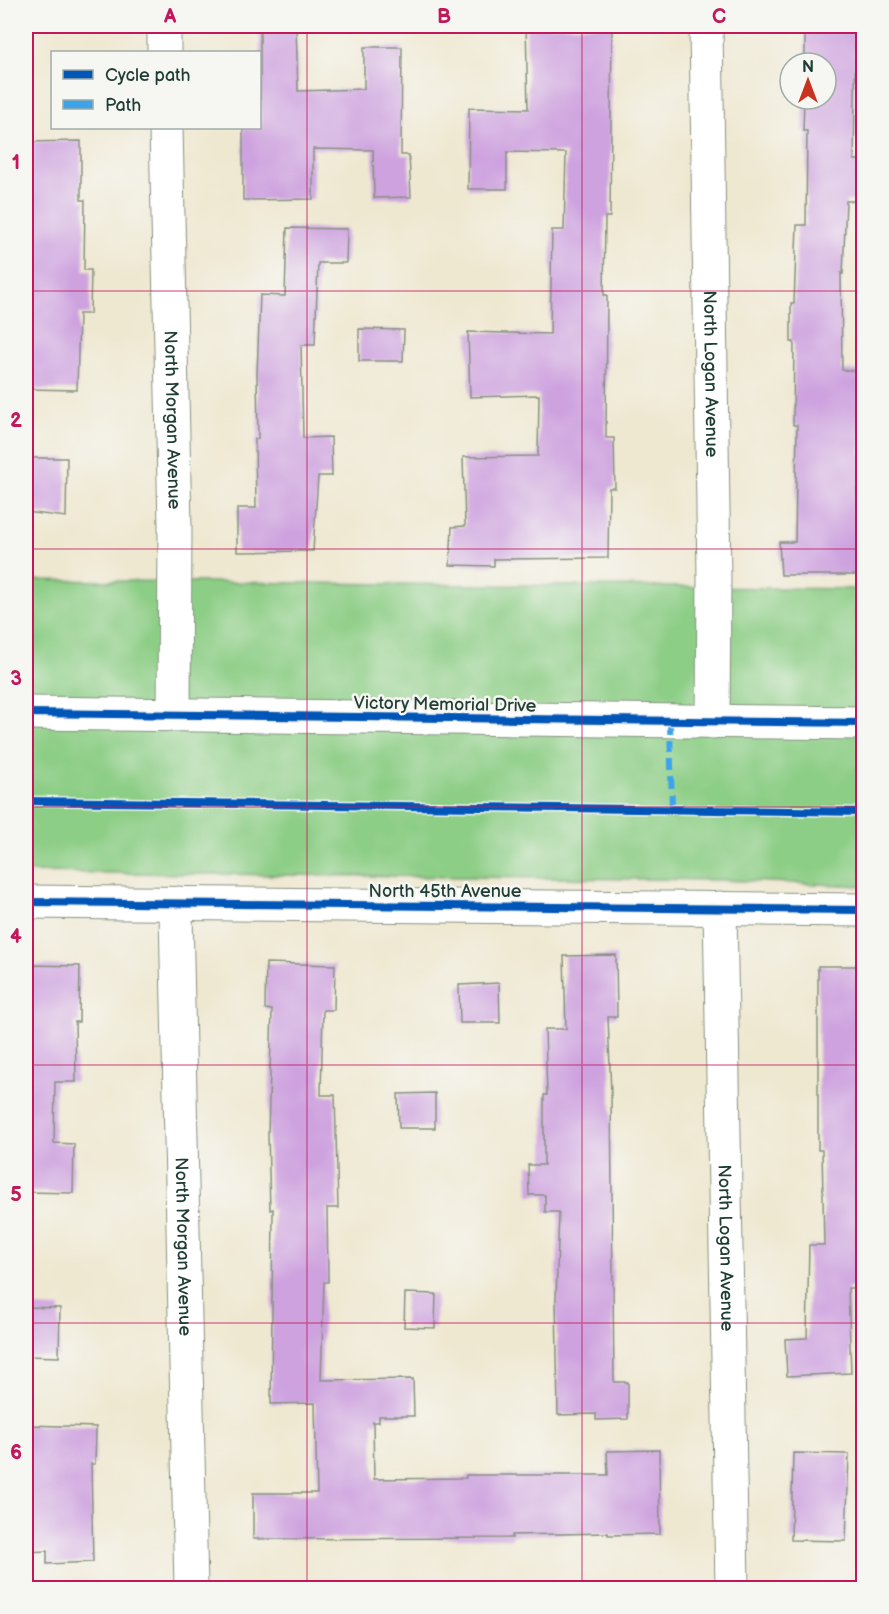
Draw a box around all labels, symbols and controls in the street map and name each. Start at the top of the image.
text: A [163,5,177,29]
text: B [437,5,451,29]
text: C [712,5,726,29]
legend [51,51,261,129]
north arrow [778,51,838,111]
text: N [802,58,814,77]
text: Cycle path [105,65,191,86]
text: Path [105,95,141,116]
text: 1 [12,151,20,175]
street label: North Logan Avenue [699,290,722,458]
street label: North Morgan Avenue [160,330,185,510]
text: 2 [10,409,22,433]
text: 3 [10,667,22,691]
street label: Victory Memorial Drive [353,692,537,717]
street label: North 45th Avenue [369,881,522,902]
text: 4 [10,925,22,949]
street label: North Morgan Avenue [170,1157,195,1337]
street label: North Logan Avenue [714,1164,737,1332]
text: 5 [10,1183,22,1207]
text: 6 [10,1441,22,1465]

